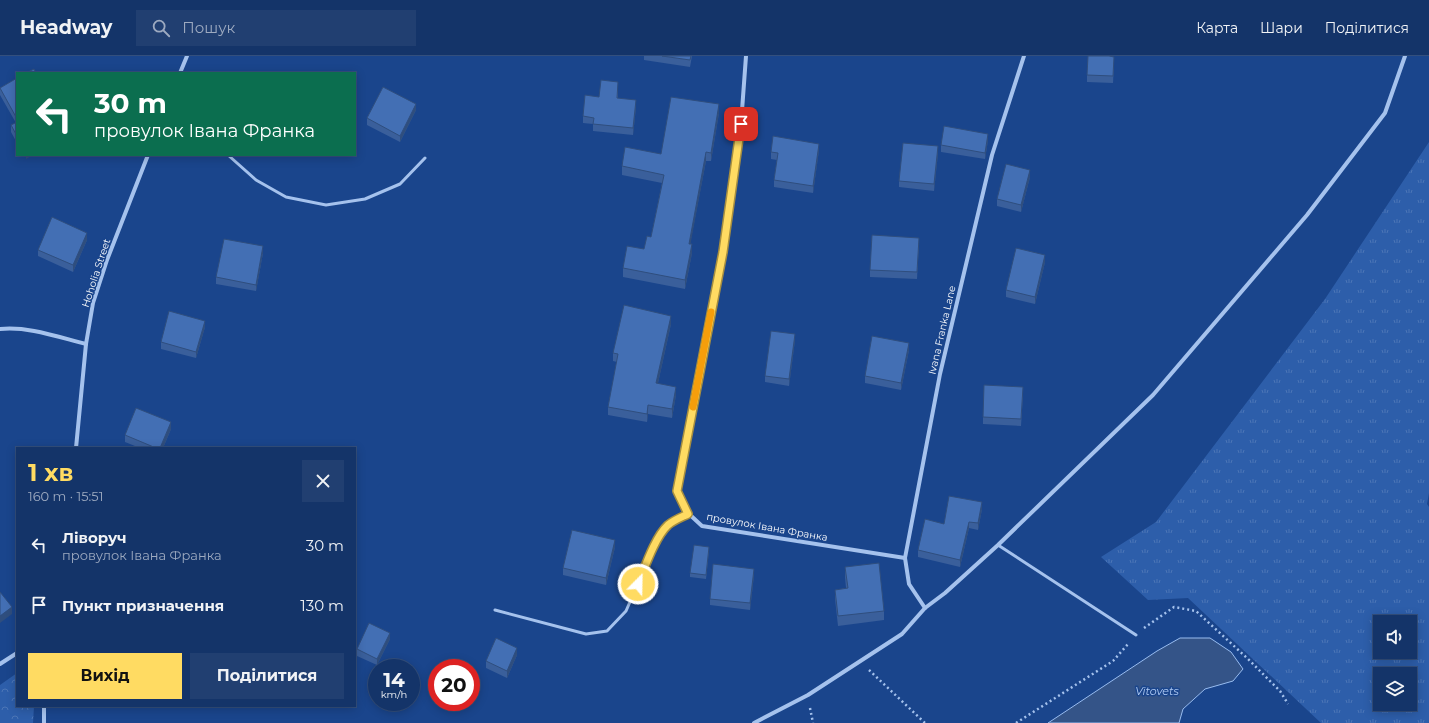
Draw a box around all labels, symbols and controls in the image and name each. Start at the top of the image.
search box [136,10,416,46]
text: Headway [20,16,112,39]
icon: search [150,17,172,39]
text: Пошук [182,18,235,37]
text: Карта [1196,19,1238,37]
text: Шари [1260,19,1303,37]
text: Поділитися [1325,19,1409,37]
text: 30 m [94,86,167,120]
icon: left [28,88,80,140]
pin [724,107,758,141]
icon: arrive [730,113,752,135]
text: провулок Івана Франка [94,120,315,142]
street label: Hoholia Street [79,237,113,309]
street label: Ivana Franka Lane [925,284,959,376]
text: 1 хв [28,458,73,487]
button: close [302,460,344,502]
text: 160 m · 15:51 [28,488,103,504]
street label: провулок Івана Франка [705,510,829,544]
text: Ліворуч [62,528,127,547]
icon: left [28,534,50,556]
text: 30 m [306,536,344,555]
text: провулок Івана Франка [62,547,222,563]
position arrow [617,563,659,605]
icon: arrive [28,594,50,616]
text: Пункт призначення [62,596,224,615]
text: 130 m [300,596,344,615]
map controls [1373,615,1417,711]
button: sound [1373,615,1417,659]
button: Вихід [28,653,182,699]
button: Поділитися [190,653,344,699]
speed limit sign: 20 [428,659,480,711]
button: layers [1373,667,1417,711]
text: 14 [383,668,405,692]
water label: Vitovets [1135,684,1179,698]
text: km/h [381,688,407,701]

